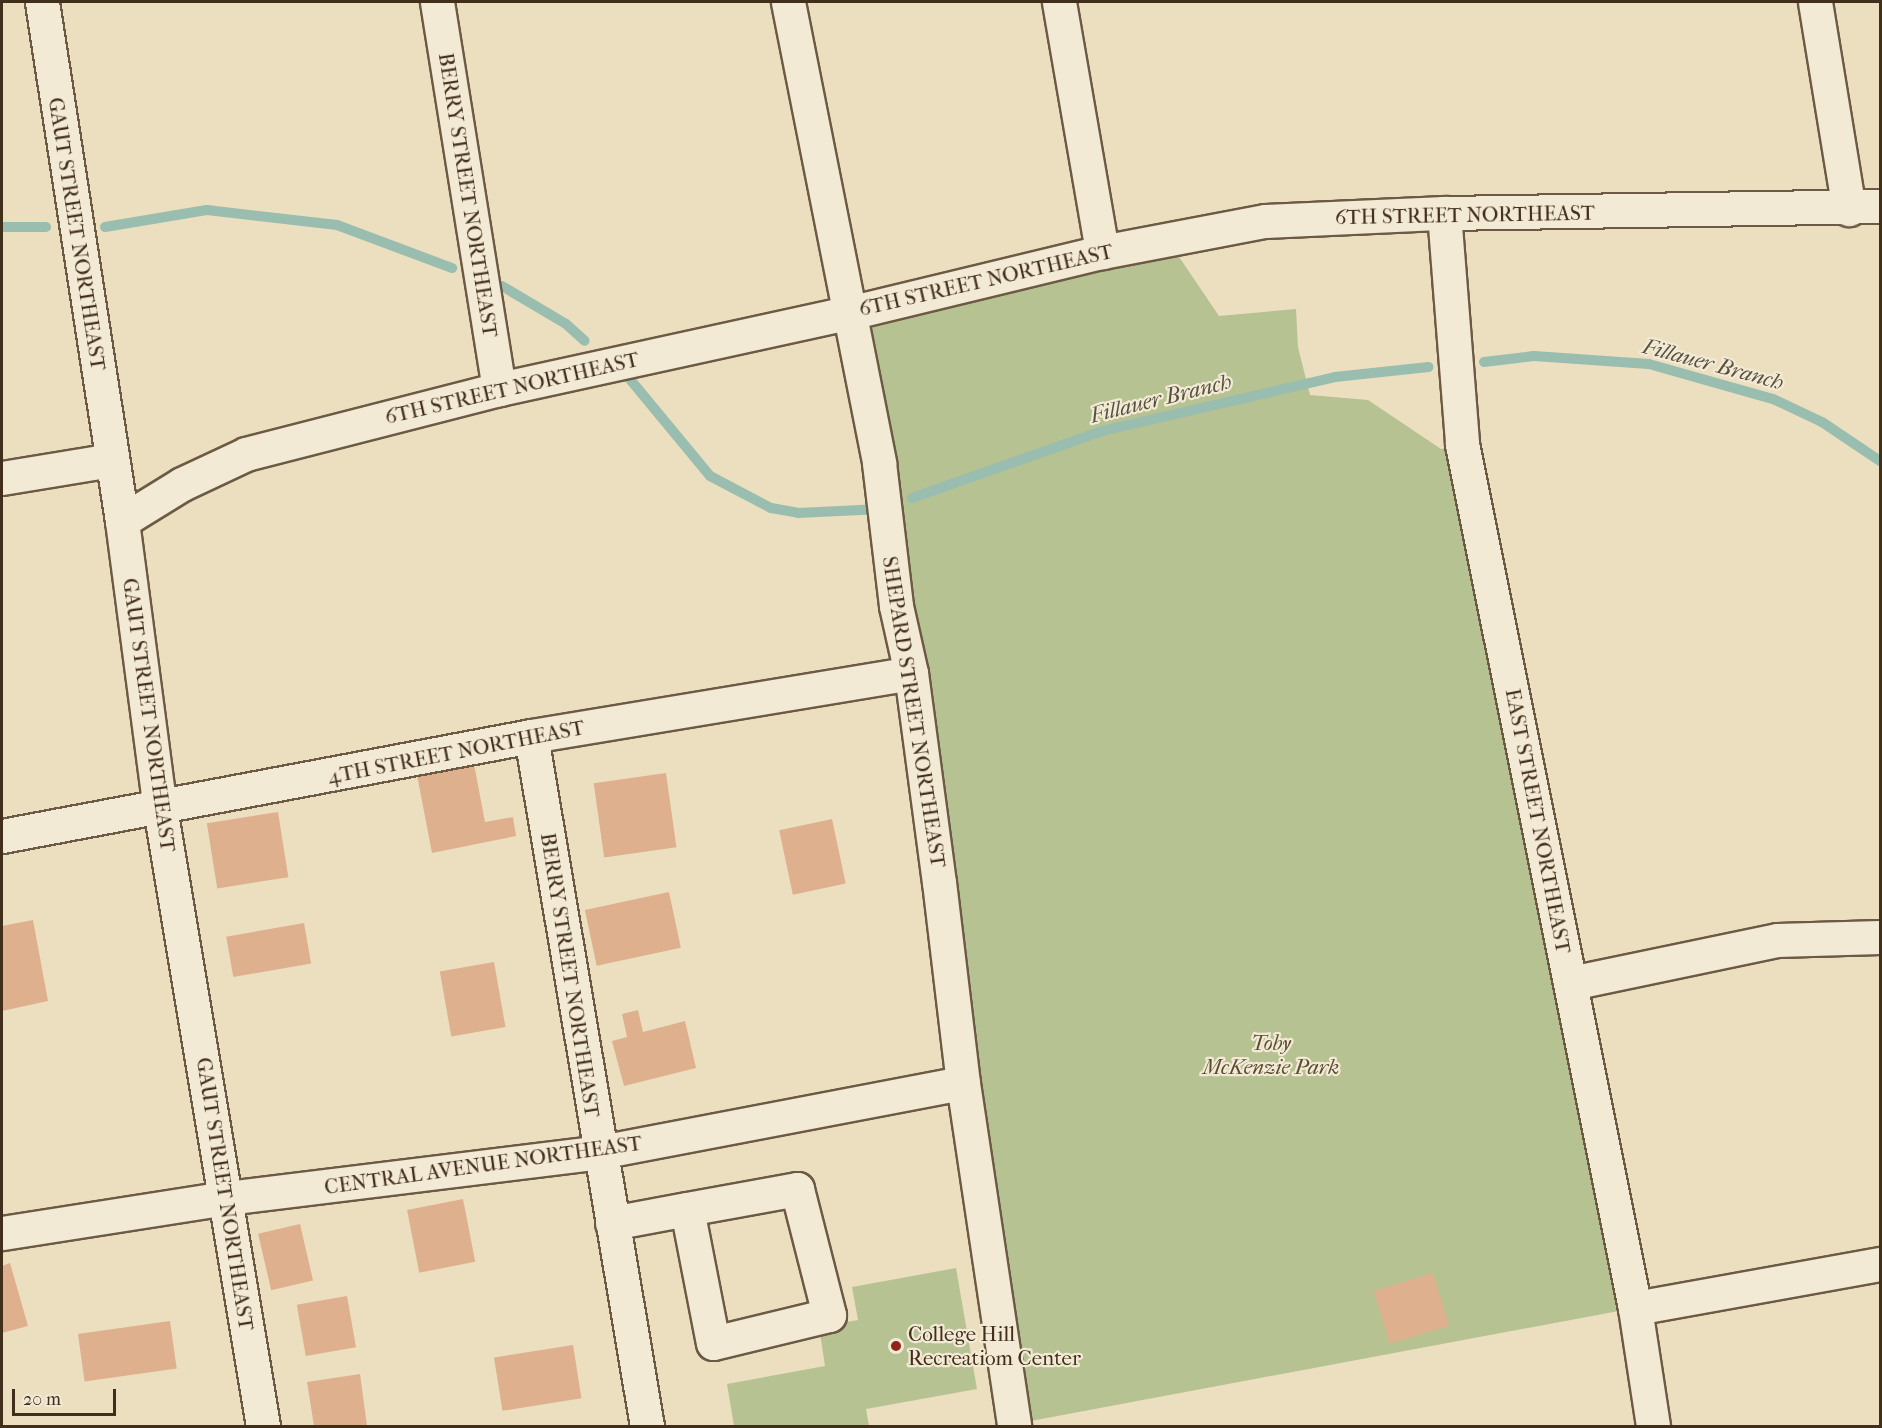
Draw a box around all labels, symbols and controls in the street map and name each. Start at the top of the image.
street label: BERRY STREET NORTHEAST [433,51,503,339]
street label: GAUT STREET NORTHEAST [43,96,111,372]
street label: 6TH STREET NORTHEAST [1335,200,1595,230]
street label: 6TH STREET NORTHEAST [856,238,1116,322]
water label: Fillauer Branch [1640,334,1786,396]
street label: 6TH STREET NORTHEAST [382,346,642,430]
water label: Fillauer Branch [1088,369,1234,429]
street label: SHEPARD STREET NORTHEAST [877,555,951,869]
street label: GAUT STREET NORTHEAST [117,577,181,853]
street label: EAST STREET NORTHEAST [1500,686,1576,956]
street label: 4TH STREET NORTHEAST [325,715,587,789]
street label: BERRY STREET NORTHEAST [535,831,605,1119]
park label: Toby McKenzie Park [1203,1030,1339,1080]
street label: GAUT STREET NORTHEAST [191,1056,259,1332]
street label: CENTRAL AVENUE NORTHEAST [323,1130,643,1200]
place label: College Hill Recreatiom Center [908,1321,1081,1371]
marker: College Hill Recreatiom Center [889,1339,903,1353]
scale bar [15,1377,118,1415]
text: 20 m [23,1389,61,1410]

